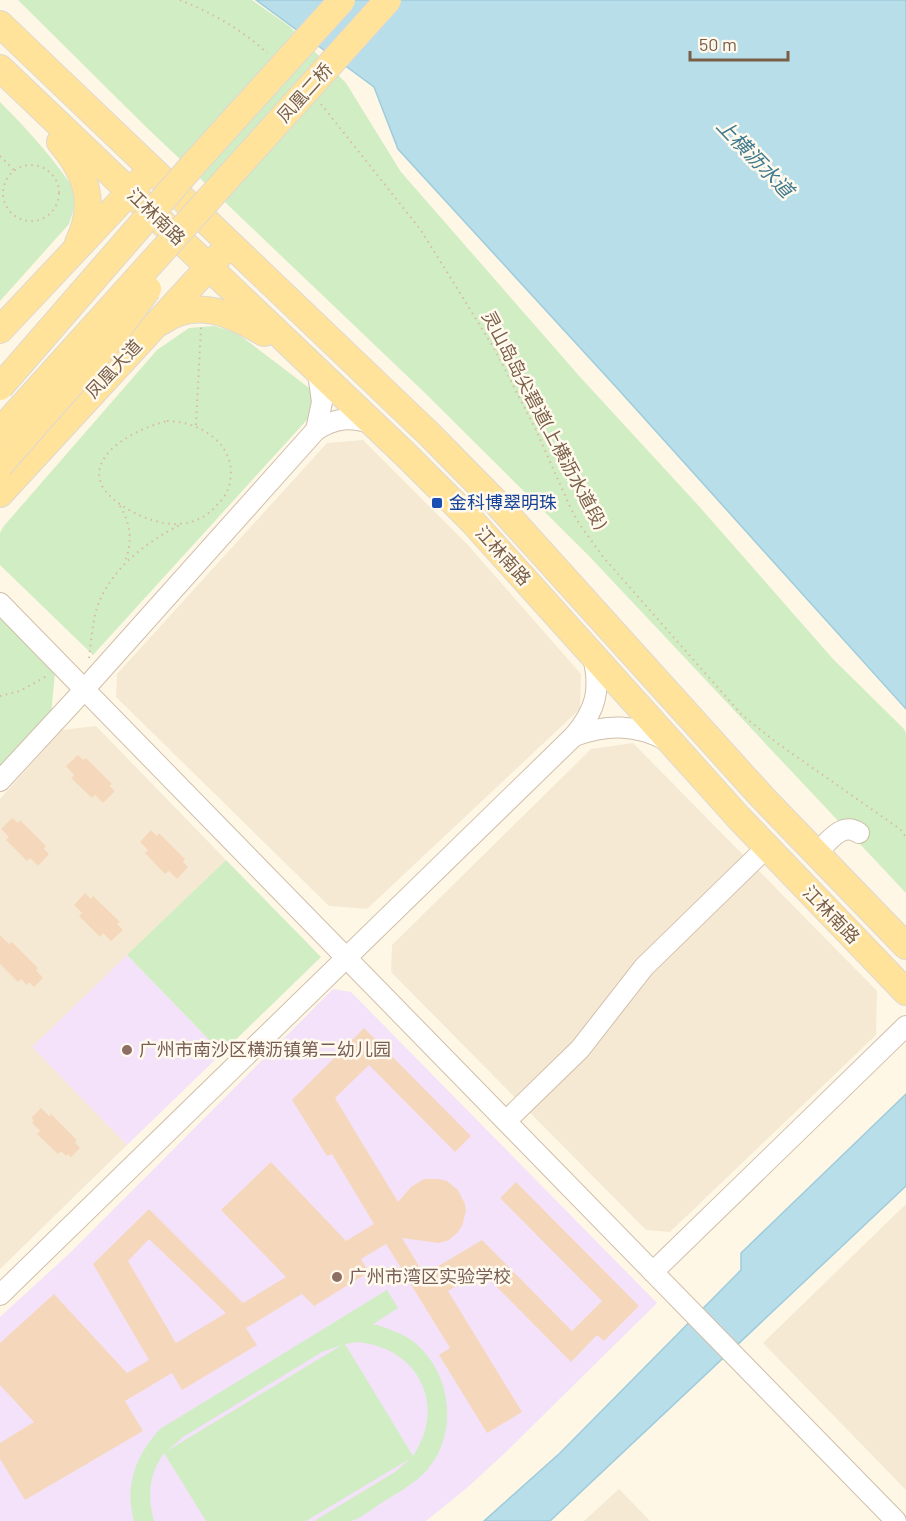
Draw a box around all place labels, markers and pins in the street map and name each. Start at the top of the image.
place label: 金科博翠明珠 [449,491,557,513]
marker: 金科博翠明珠 [430,496,444,510]
place label: 广州市南沙区横沥镇第二幼儿园 [139,1038,391,1060]
marker: 广州市南沙区横沥镇第二幼儿园 [120,1043,134,1057]
place label: 广州市湾区实验学校 [349,1265,511,1287]
marker: 广州市湾区实验学校 [330,1270,344,1284]

